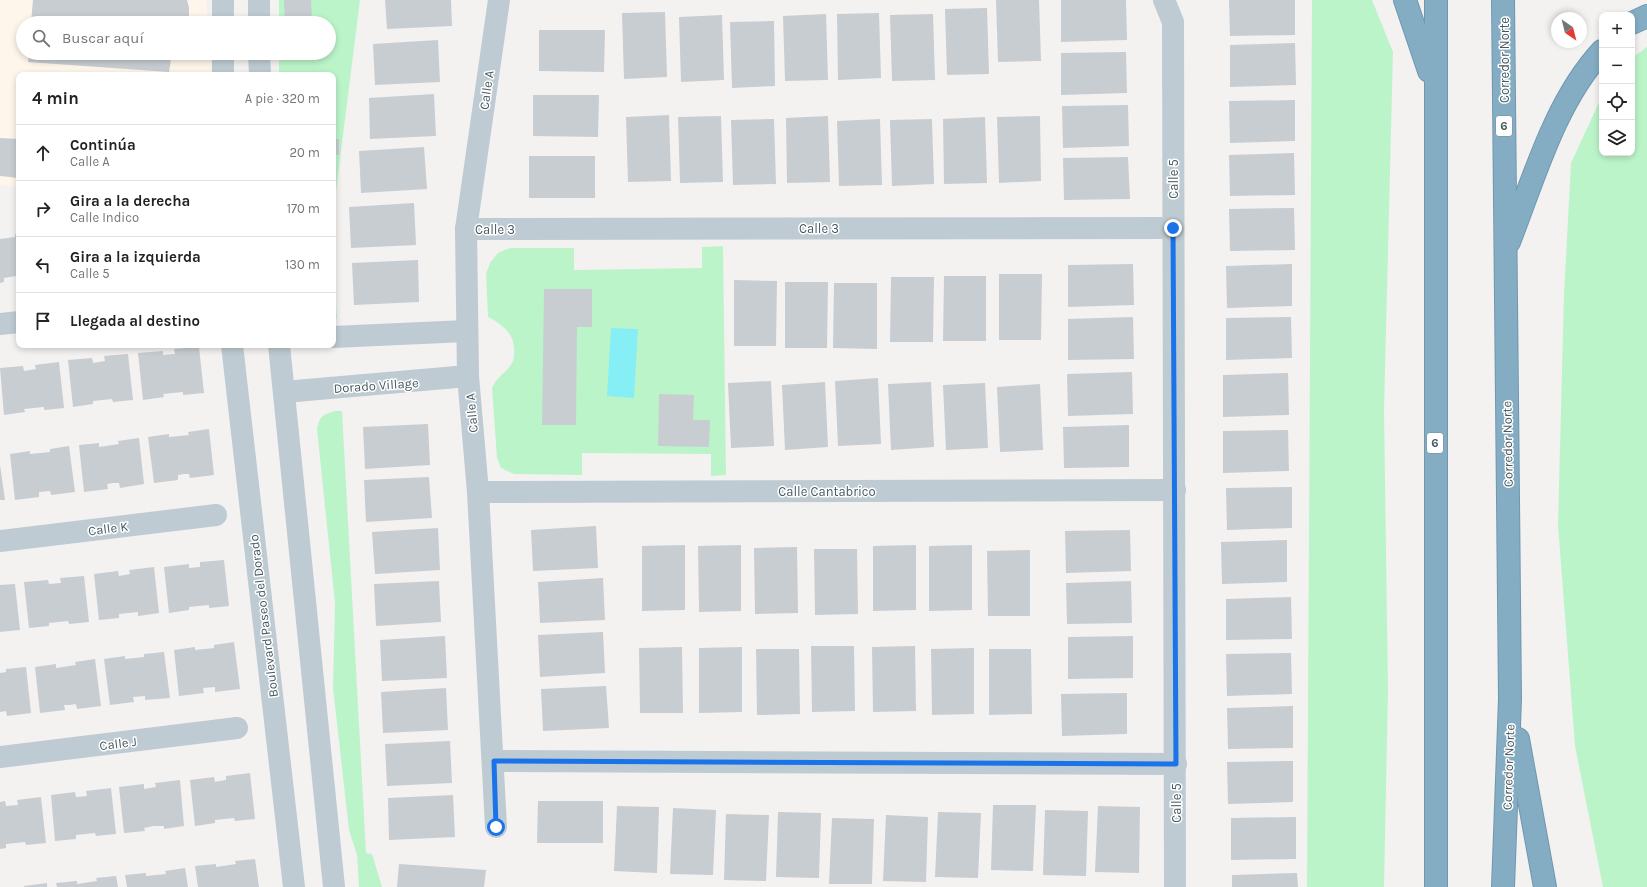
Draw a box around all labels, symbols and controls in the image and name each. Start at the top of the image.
north arrow [1551,12,1587,48]
map controls [1599,12,1635,156]
button: + [1599,12,1635,48]
search box [16,16,336,60]
street label: Corredor Norte [1497,17,1512,103]
icon: search [30,27,52,49]
text: Buscar aquí [62,29,144,47]
button: − [1599,48,1635,84]
street label: Calle A [476,69,497,111]
button: locate [1599,84,1635,120]
text: 4 min [32,88,79,108]
text: A pie · 320 m [245,91,320,106]
road number: 6 [1496,116,1512,136]
button: layers [1599,120,1635,156]
text: Continúa [70,136,136,154]
icon: ahead [32,142,54,164]
text: 20 m [290,145,320,160]
text: Calle A [70,154,110,169]
street label: Calle 5 [1166,159,1181,199]
text: Gira a la derecha [70,192,190,210]
icon: right [32,198,54,220]
text: 170 m [287,201,320,216]
text: Calle Indico [70,210,139,225]
route end [1164,219,1182,237]
street label: Calle 3 [799,221,839,236]
street label: Calle 3 [475,222,515,237]
text: Gira a la izquierda [70,248,201,266]
icon: left [32,254,54,276]
text: 130 m [285,257,320,272]
text: Calle 5 [70,266,110,281]
icon: arrive [32,310,54,332]
text: Llegada al destino [70,312,200,330]
street label: Dorado Village [333,375,419,396]
street label: Calle A [462,392,481,433]
street label: Corredor Norte [1499,401,1516,487]
road number: 6 [1427,433,1443,453]
street label: Calle Cantabrico [778,484,876,499]
street label: Calle K [87,519,129,538]
street label: Boulevard Paseo del Dorado [246,534,281,698]
street label: Corredor Norte [1500,723,1518,810]
street label: Calle J [99,734,138,753]
street label: Calle 5 [1169,783,1184,823]
route start [487,818,505,836]

